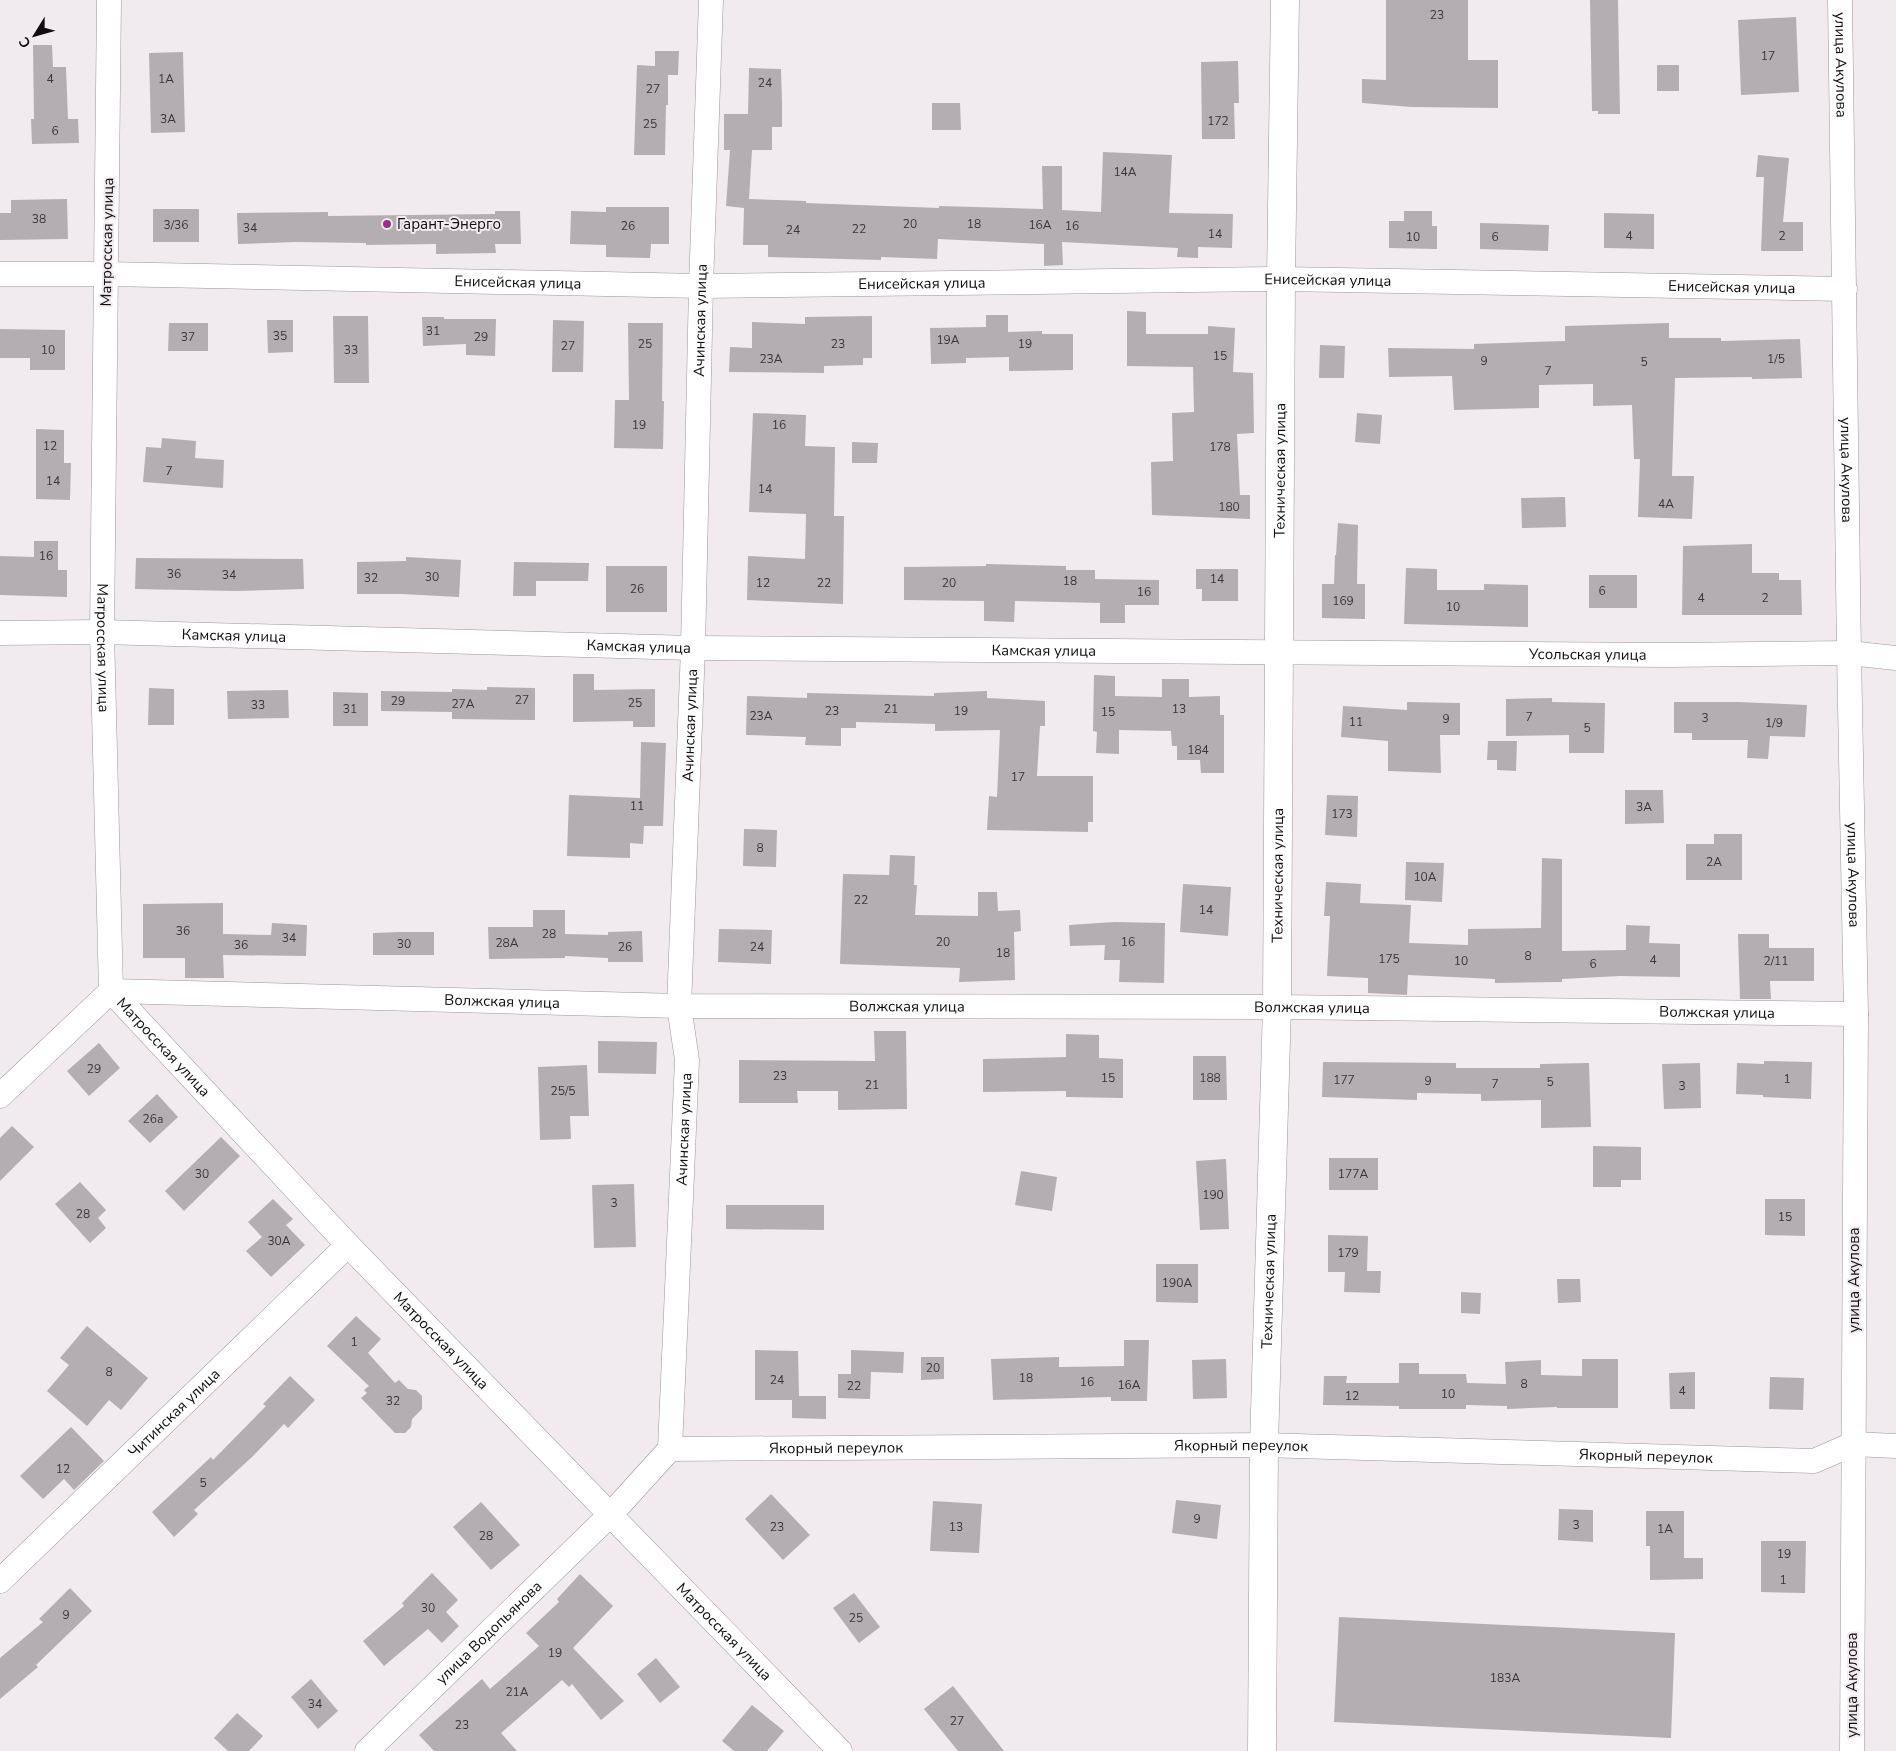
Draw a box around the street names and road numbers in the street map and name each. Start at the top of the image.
street label: улица Акулова [1830,12,1852,118]
street label: Матросская улица [96,177,118,307]
street label: Ачинская улица [689,263,712,377]
street label: Енисейская улица [1264,269,1392,291]
street label: Енисейская улица [454,271,582,294]
street label: Енисейская улица [858,273,986,294]
street label: Енисейская улица [1668,276,1796,298]
street label: Техническая улица [1270,403,1290,538]
street label: улица Акулова [1836,417,1857,523]
street label: Матросская улица [92,583,114,713]
street label: Камская улица [181,624,286,647]
street label: Камская улица [586,635,691,658]
street label: Камская улица [991,640,1096,661]
street label: Усольская улица [1528,644,1647,665]
street label: Ачинская улица [678,668,702,782]
street label: Техническая улица [1267,808,1288,943]
street label: улица Акулова [1842,822,1864,928]
street label: Волжская улица [444,990,560,1013]
street label: Матросская улица [112,993,215,1101]
street label: Волжская улица [849,996,965,1016]
street label: Волжская улица [1254,997,1370,1018]
street label: Волжская улица [1659,1002,1775,1023]
street label: Ачинская улица [672,1072,696,1186]
street label: Техническая улица [1257,1213,1281,1349]
street label: улица Акулова [1844,1227,1864,1333]
street label: Матросская улица [389,1287,493,1394]
street label: Читинская улица [124,1364,224,1462]
street label: Якорный переулок [1174,1435,1308,1456]
street label: Якорный переулок [769,1437,903,1458]
street label: Якорный переулок [1579,1444,1713,1468]
street label: улица Водопьянова [432,1576,546,1689]
street label: Матросская улица [672,1579,776,1685]
street label: улица Акулова [1842,1632,1862,1738]

